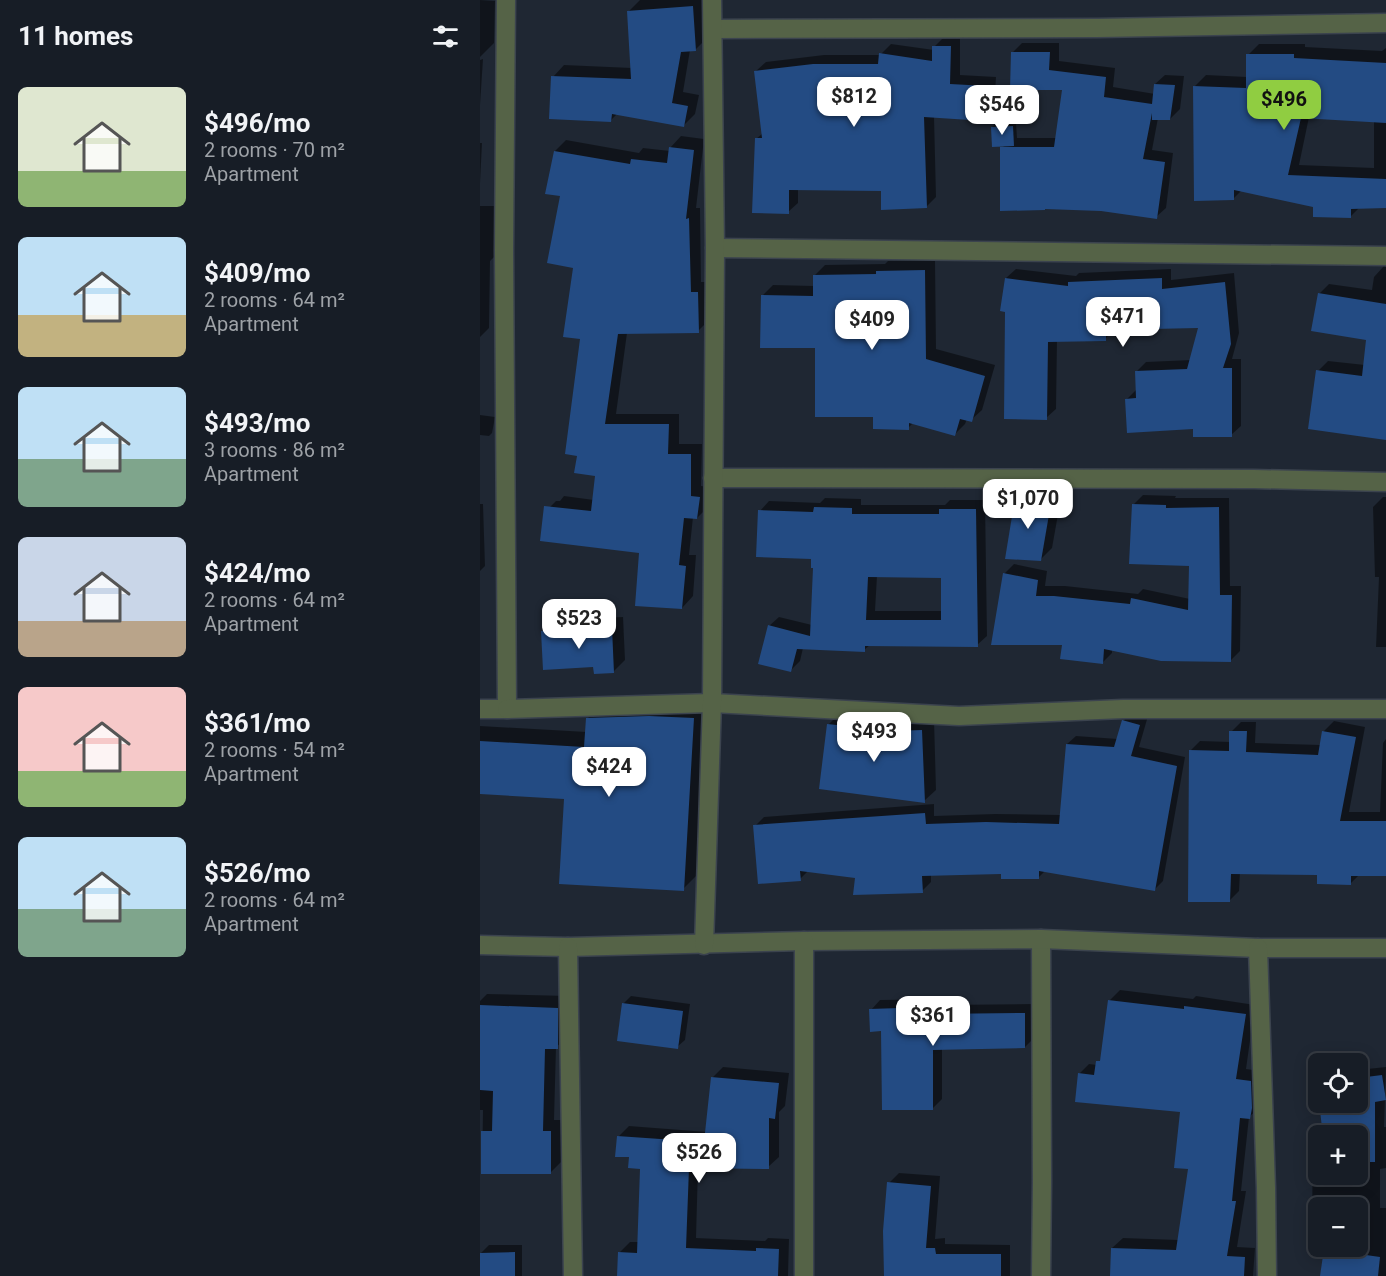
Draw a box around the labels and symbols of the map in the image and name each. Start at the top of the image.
pin: $812 [818,77,890,128]
pin: $496 [1248,80,1320,131]
pin: $546 [966,85,1038,136]
pin: $471 [1087,297,1159,348]
pin: $409 [836,300,908,351]
pin: $1,070 [979,479,1077,530]
pin: $523 [543,599,615,650]
pin: $493 [838,712,910,763]
pin: $424 [573,747,645,798]
pin: $361 [897,996,969,1047]
pin: $526 [663,1133,735,1184]

